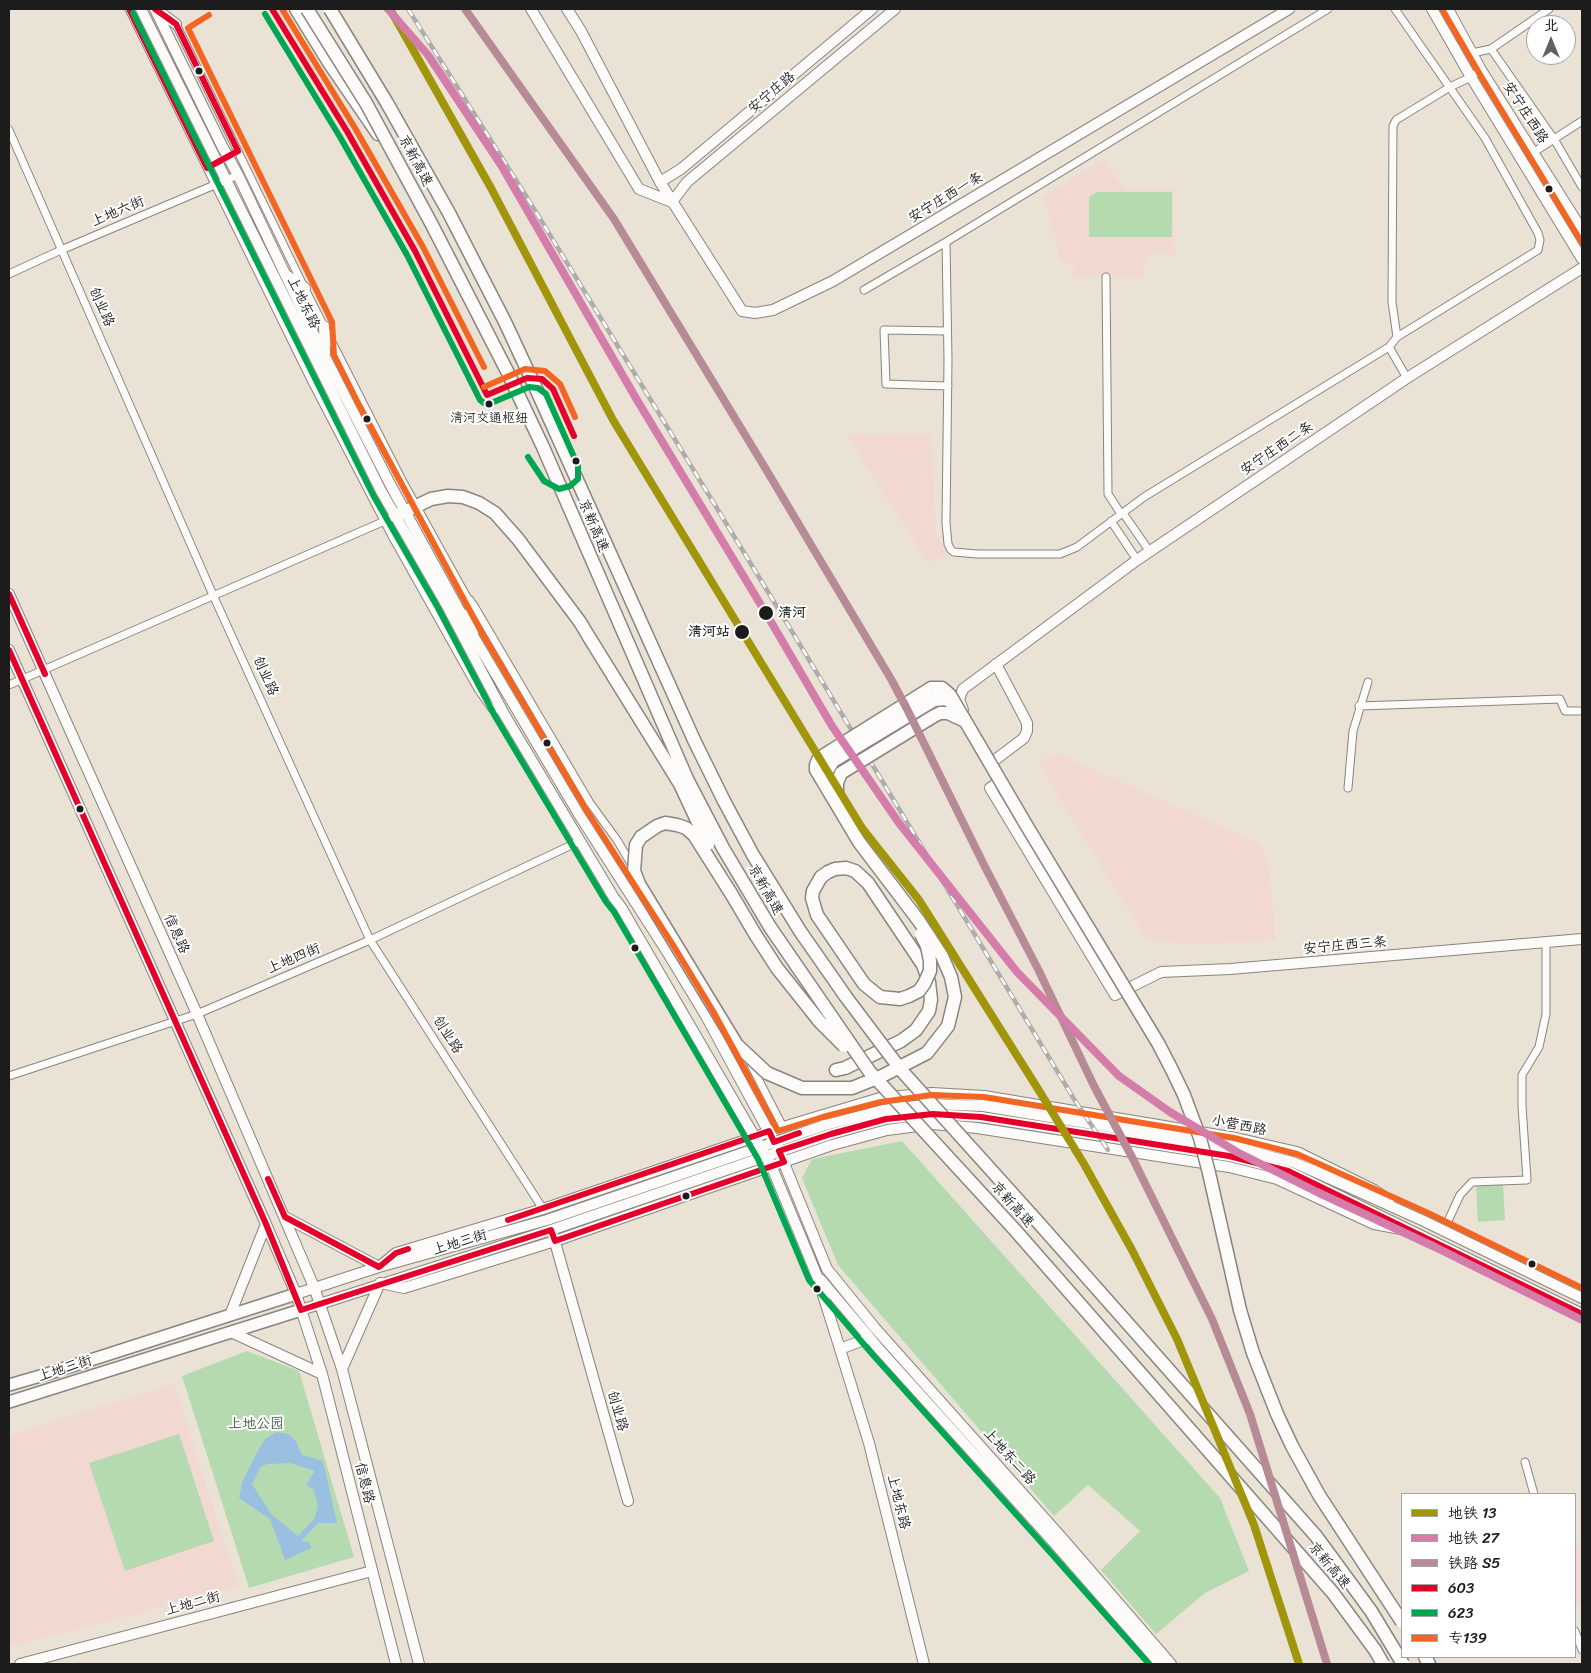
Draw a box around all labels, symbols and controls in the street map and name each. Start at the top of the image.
text: 北 [1544,13,1558,38]
north arrow [1526,15,1576,65]
unlabelled marker [194,66,204,76]
street label: 安宁庄路 [745,69,799,117]
street label: 安宁庄西路 [1499,79,1551,147]
street label: 京新高速 [394,132,436,190]
street label: 安宁庄西一条 [906,169,986,227]
unlabelled marker [1544,184,1554,194]
street label: 上地六街 [89,193,147,231]
street label: 上地东路 [283,274,323,332]
street label: 创业路 [85,284,117,330]
marker: 清河交通枢纽 [484,399,494,409]
place label: 清河交通枢纽 [450,411,528,427]
unlabelled marker [362,414,372,424]
street label: 安宁庄西二条 [1237,419,1317,479]
unlabelled marker [571,456,581,466]
street label: 京新高速 [574,497,612,555]
marker: 清河 [757,604,775,622]
place label: 清河 [778,605,806,621]
marker: 清河站 [733,623,751,641]
place label: 清河站 [688,624,730,640]
street label: 创业路 [249,653,281,699]
unlabelled marker [542,738,552,748]
unlabelled marker [75,804,85,814]
street label: 京新高速 [744,862,786,918]
street label: 信息路 [160,911,192,957]
street label: 安宁庄西三条 [1302,934,1388,958]
street label: 上地四街 [265,940,323,978]
unlabelled marker [630,943,640,953]
street label: 创业路 [429,1013,465,1057]
street label: 小营西路 [1210,1112,1268,1140]
street label: 京新高速 [987,1179,1037,1231]
unlabelled marker [681,1191,691,1201]
street label: 上地三街 [431,1227,489,1259]
unlabelled marker [1527,1259,1537,1269]
unlabelled marker [812,1284,822,1294]
street label: 上地三街 [36,1352,94,1386]
street label: 创业路 [603,1388,631,1434]
park label: 上地公园 [228,1416,284,1432]
street label: 上地东二路 [979,1425,1039,1489]
street label: 信息路 [351,1461,377,1505]
street label: 上地东路 [883,1473,913,1531]
legend [1401,1493,1576,1658]
text: 地铁 13 [1448,1500,1497,1526]
text: 地铁 27 [1448,1525,1499,1551]
street label: 京新高速 [1305,1539,1353,1593]
text: 铁路 S5 [1448,1550,1501,1576]
text: 603 [1448,1575,1474,1601]
street label: 上地二街 [164,1589,222,1619]
text: 623 [1448,1600,1473,1626]
text: 专139 [1448,1625,1487,1651]

